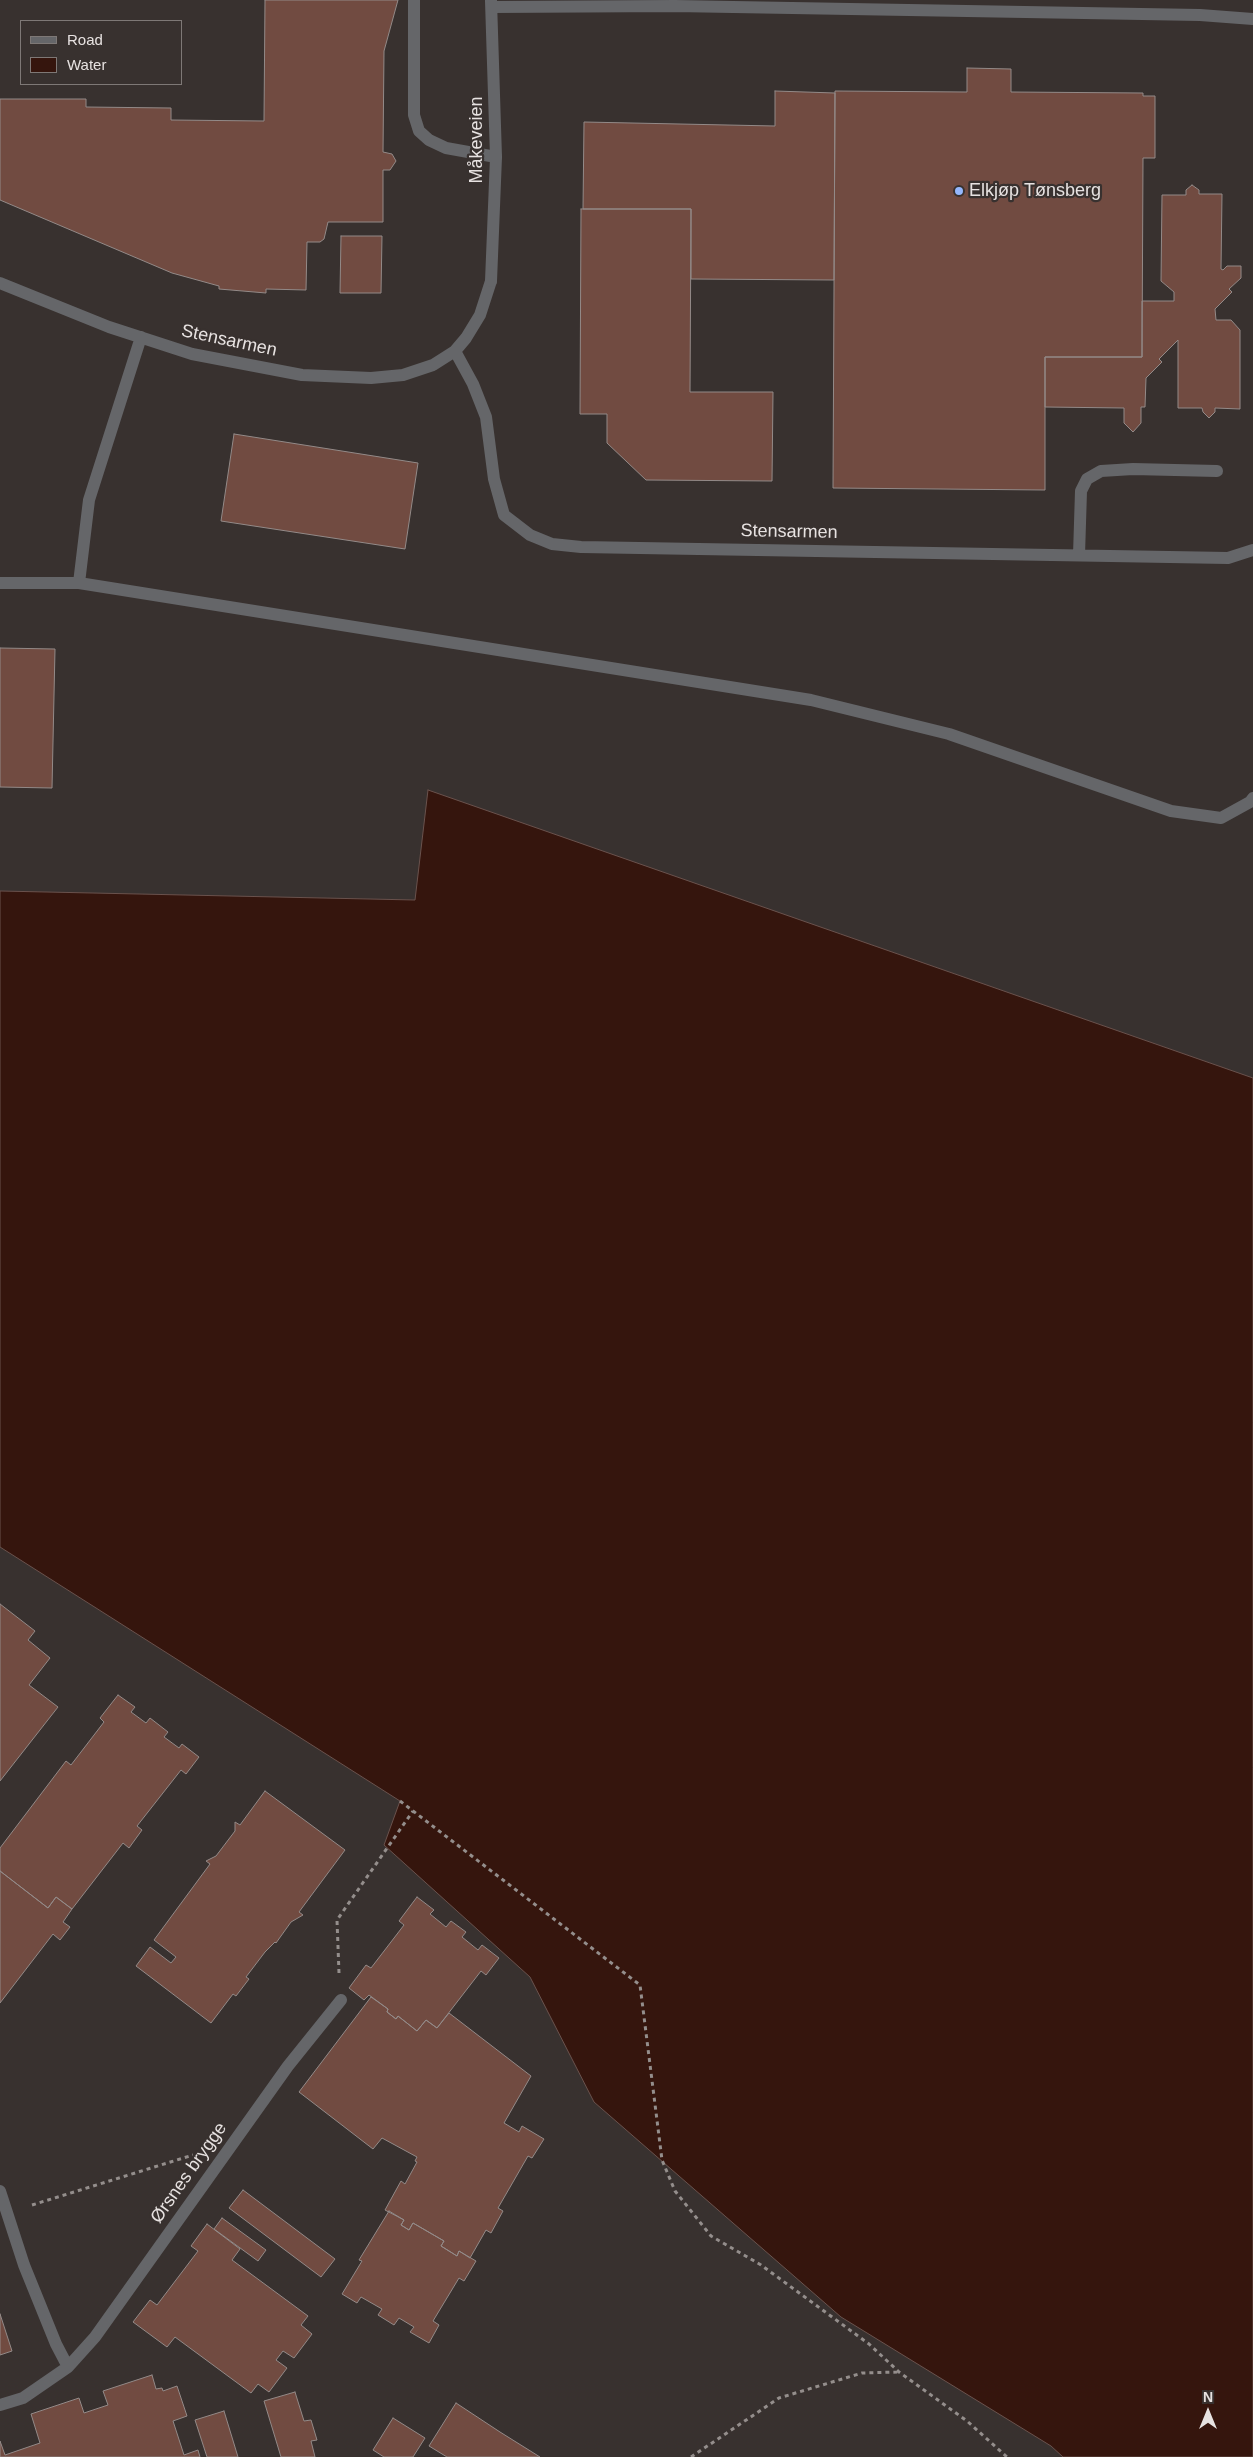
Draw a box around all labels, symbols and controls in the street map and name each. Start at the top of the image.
legend [20,20,182,85]
text: Road [67,31,103,48]
text: Water [67,56,106,73]
street label: Måkeveien [466,96,488,184]
place label: Elkjøp Tønsberg [969,180,1101,202]
marker: Elkjøp Tønsberg [953,185,965,197]
street label: Stensarmen [179,320,279,362]
street label: Stensarmen [740,520,838,544]
street label: Ørsnes brygge [146,2118,232,2228]
north arrow [1183,2387,1233,2437]
text: N [1203,2389,1213,2405]

